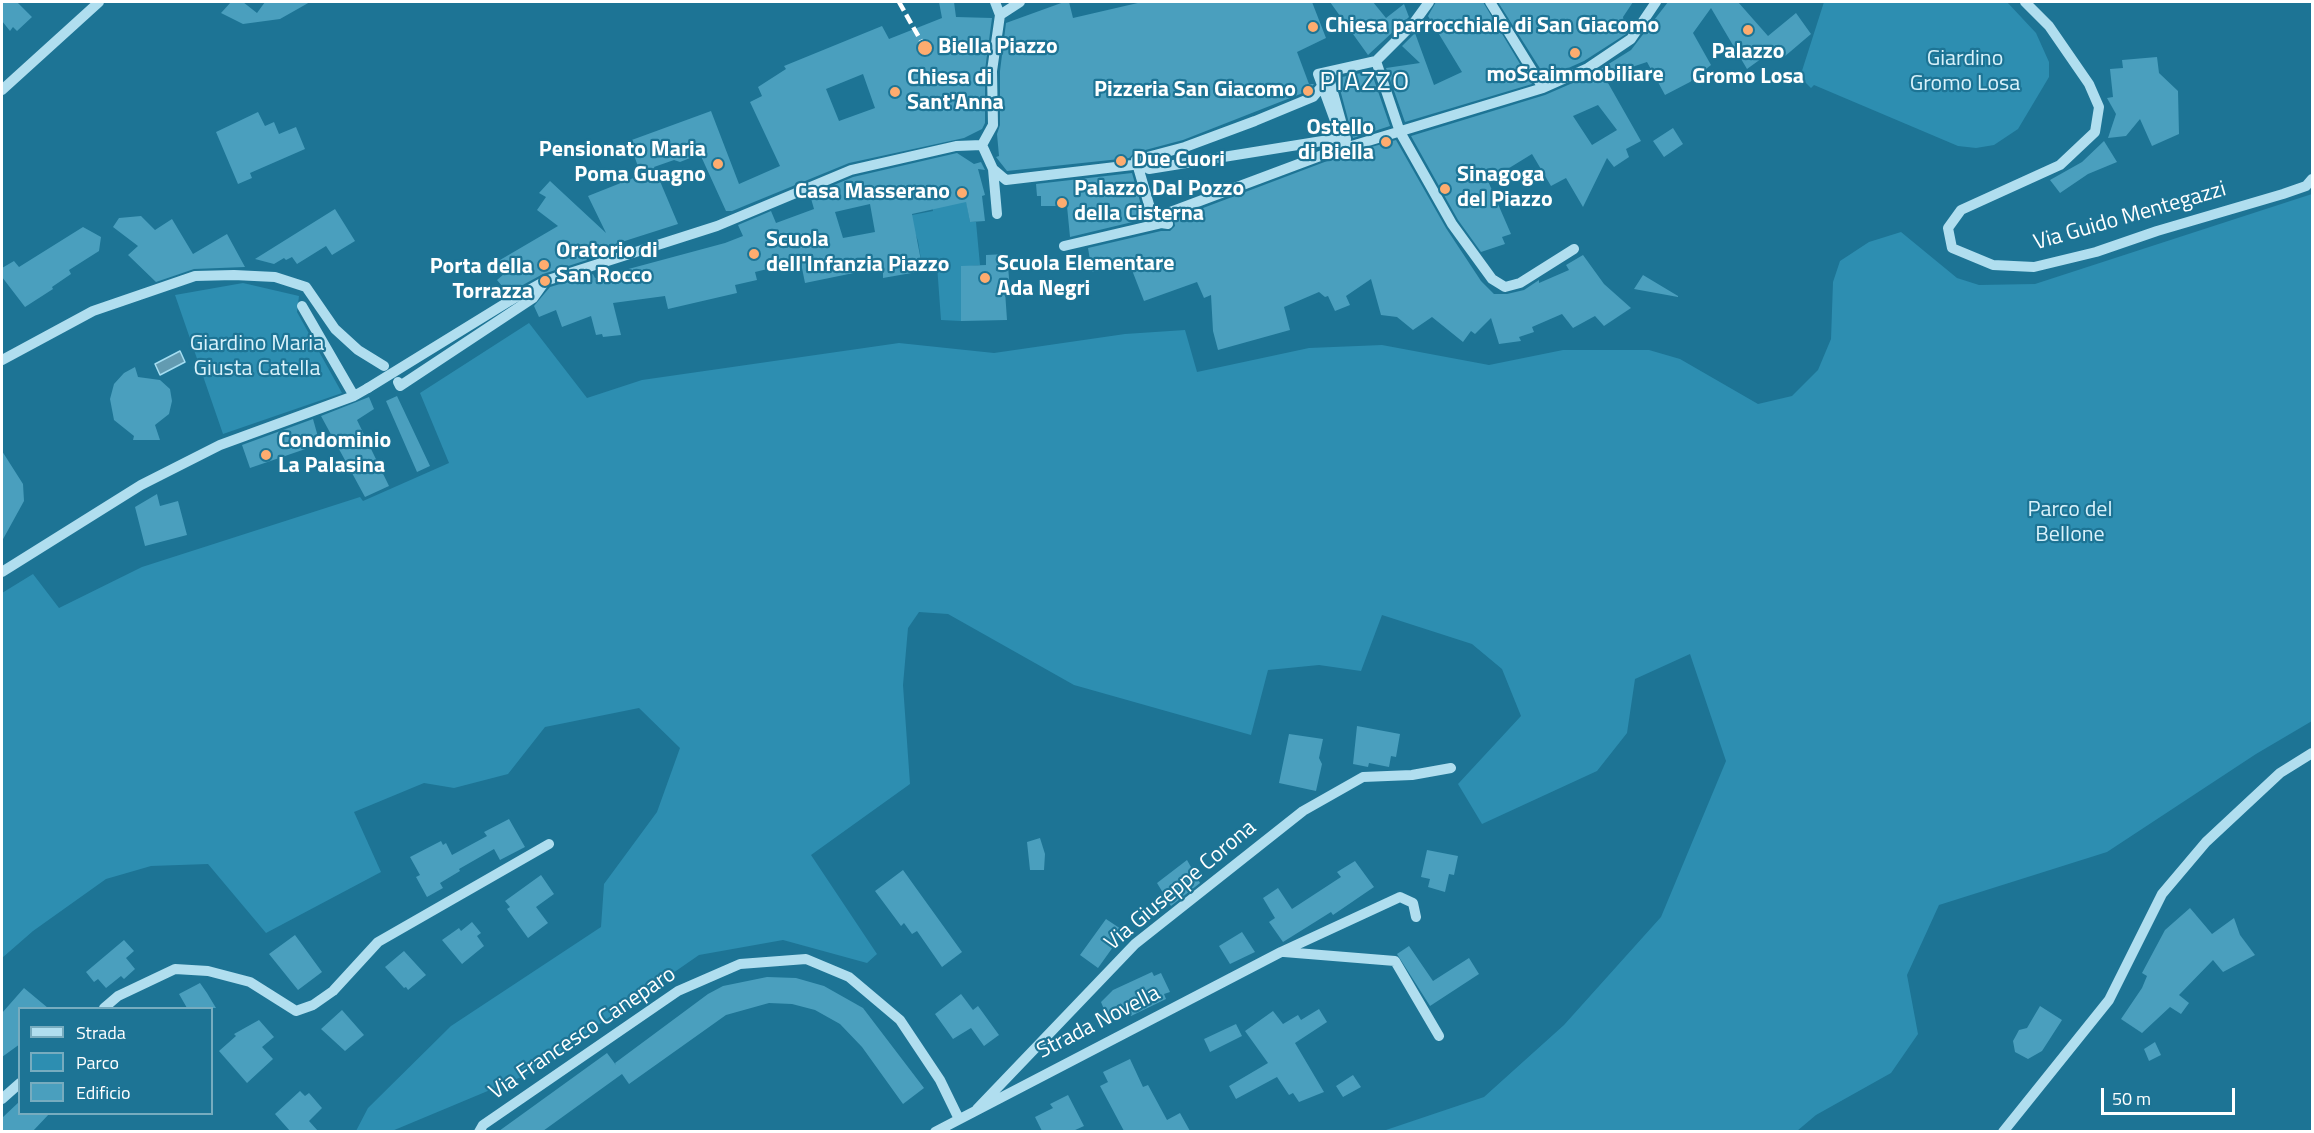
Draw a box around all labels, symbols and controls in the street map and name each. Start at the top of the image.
place label: Chiesa parrocchiale di San Giacomo [1325,14,1659,40]
marker: Chiesa parrocchiale di San Giacomo [1306,20,1320,34]
marker: Palazzo Gromo Losa [1741,23,1755,37]
place label: Biella Piazzo [938,35,1058,61]
marker: Biella Piazzo [916,39,934,57]
place label: Palazzo Gromo Losa [1692,40,1804,92]
marker: moScaimmobiliare [1568,46,1582,60]
park label: Giardino Gromo Losa [1910,47,2020,98]
place label: moScaimmobiliare [1486,63,1664,89]
place label: Chiesa di Sant'Anna [907,66,1004,118]
district label: PIAZZO [1319,68,1411,100]
place label: Pizzeria San Giacomo [1094,78,1296,104]
marker: Pizzeria San Giacomo [1301,84,1315,98]
marker: Chiesa di Sant'Anna [888,85,902,99]
place label: Ostello di Biella [1298,116,1374,168]
marker: Ostello di Biella [1379,135,1393,149]
place label: Pensionato Maria Poma Guagno [539,138,706,190]
place label: Due Cuori [1133,148,1225,174]
marker: Due Cuori [1114,154,1128,168]
marker: Pensionato Maria Poma Guagno [711,157,725,171]
place label: Sinagoga del Piazzo [1457,163,1553,214]
place label: Palazzo Dal Pozzo della Cisterna [1074,177,1244,228]
street label: Via Guido Mentegazzi [2031,177,2229,257]
place label: Casa Masserano [795,180,950,206]
marker: Sinagoga del Piazzo [1438,182,1452,196]
marker: Casa Masserano [955,186,969,200]
marker: Palazzo Dal Pozzo della Cisterna [1055,196,1069,210]
place label: Scuola dell'Infanzia Piazzo [766,228,949,280]
place label: Oratorio di San Rocco [556,239,658,290]
marker: Scuola dell'Infanzia Piazzo [747,247,761,261]
place label: Scuola Elementare Ada Negri [997,252,1175,304]
place label: Porta della Torrazza [430,255,533,306]
marker: Oratorio di San Rocco [537,258,551,272]
marker: Scuola Elementare Ada Negri [978,271,992,285]
marker: Porta della Torrazza [538,274,552,288]
park label: Giardino Maria Giusta Catella [190,332,324,384]
place label: Condominio La Palasina [278,429,391,481]
marker: Condominio La Palasina [259,448,273,462]
park label: Parco del Bellone [2027,498,2113,550]
street label: Via Giuseppe Corona [1100,815,1262,957]
street label: Via Francesco Caneparo [485,962,681,1106]
street label: Strada Novella [1033,981,1165,1065]
legend [18,1007,213,1115]
text: Strada [76,1019,126,1046]
text: Parco [76,1049,119,1076]
scale bar [2104,1076,2238,1114]
text: Edificio [76,1079,130,1106]
text: 50 m [2112,1085,2151,1112]

